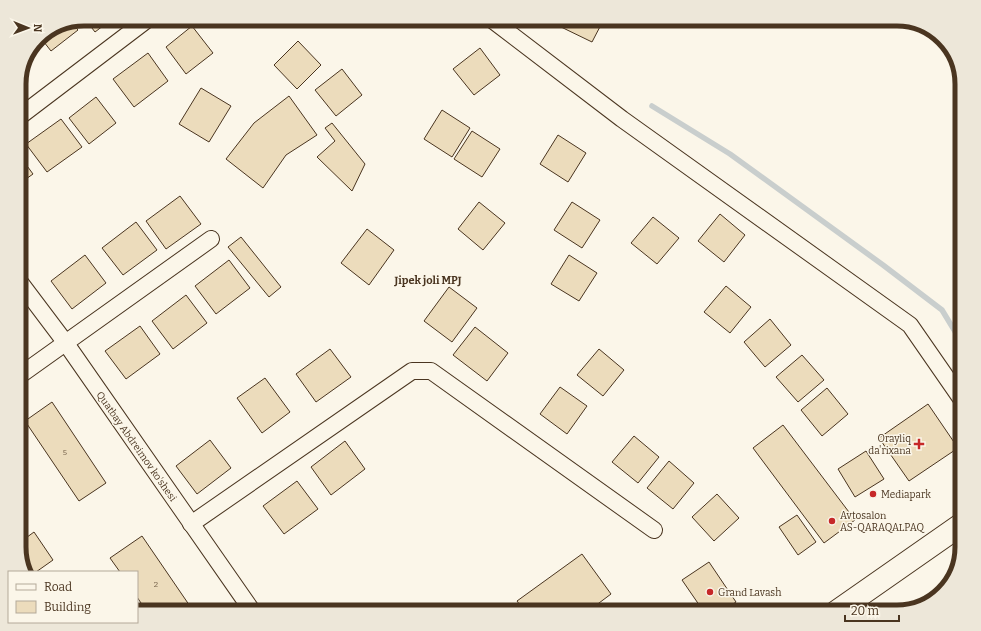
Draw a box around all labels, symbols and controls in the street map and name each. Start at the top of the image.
north arrow [8,8,48,48]
text: N [31,24,44,33]
district label: Jipek joli MPJ [394,274,462,287]
street label: Quatbay Abdreimov ko'shesi [94,389,179,504]
place label: Orayliq da'rixana [868,433,912,457]
marker: Orayliq da'rixana [914,439,924,449]
house number: 5 [63,448,67,457]
marker: Mediapark [868,489,878,499]
place label: Mediapark [881,489,931,501]
place label: Avtosalon AS-QARAQALPAQ [840,510,926,534]
marker: Avtosalon AS-QARAQALPAQ [827,516,837,526]
legend [8,571,138,623]
text: Road [44,580,72,594]
house number: 2 [154,580,158,589]
marker: Grand Lavash [705,587,715,597]
place label: Grand Lavash [718,587,782,599]
scale bar [845,597,899,623]
text: Building [44,600,91,614]
text: 20 m [851,604,880,618]

